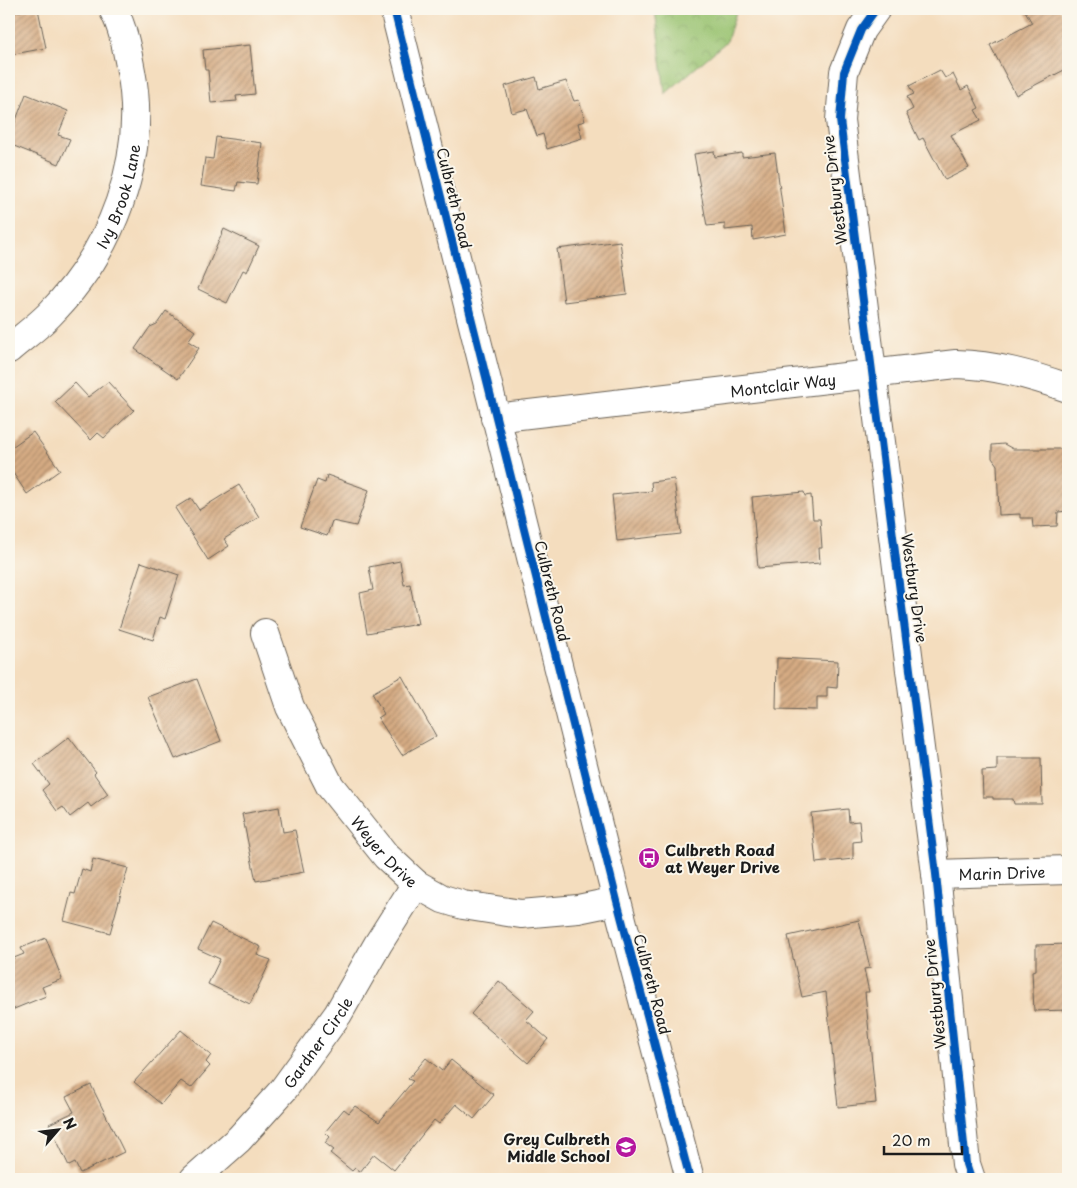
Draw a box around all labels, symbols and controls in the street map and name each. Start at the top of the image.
street label: Westbury Drive [816,134,852,246]
street label: Ivy Brook Lane [90,143,145,252]
street label: Culbreth Road [431,145,479,251]
street label: Montclair Way [729,367,837,402]
street label: Westbury Drive [896,532,934,644]
street label: Culbreth Road [529,538,577,644]
street label: Weyer Drive [346,810,424,892]
place label: Culbreth Road at Weyer Drive [665,838,780,878]
bus stop icon: Culbreth Road at Weyer Drive [637,846,661,870]
street label: Marin Drive [958,859,1046,885]
street label: Culbreth Road [629,931,677,1037]
street label: Westbury Drive [917,938,951,1050]
street label: Gardner Circle [277,992,357,1093]
north arrow [32,1106,82,1156]
text: N [58,1114,82,1133]
scale bar [884,1123,962,1155]
place label: Grey Culbreth Middle School [503,1127,610,1167]
text: 20 m [892,1128,931,1151]
school or university icon: Grey Culbreth Middle School [614,1135,638,1159]

